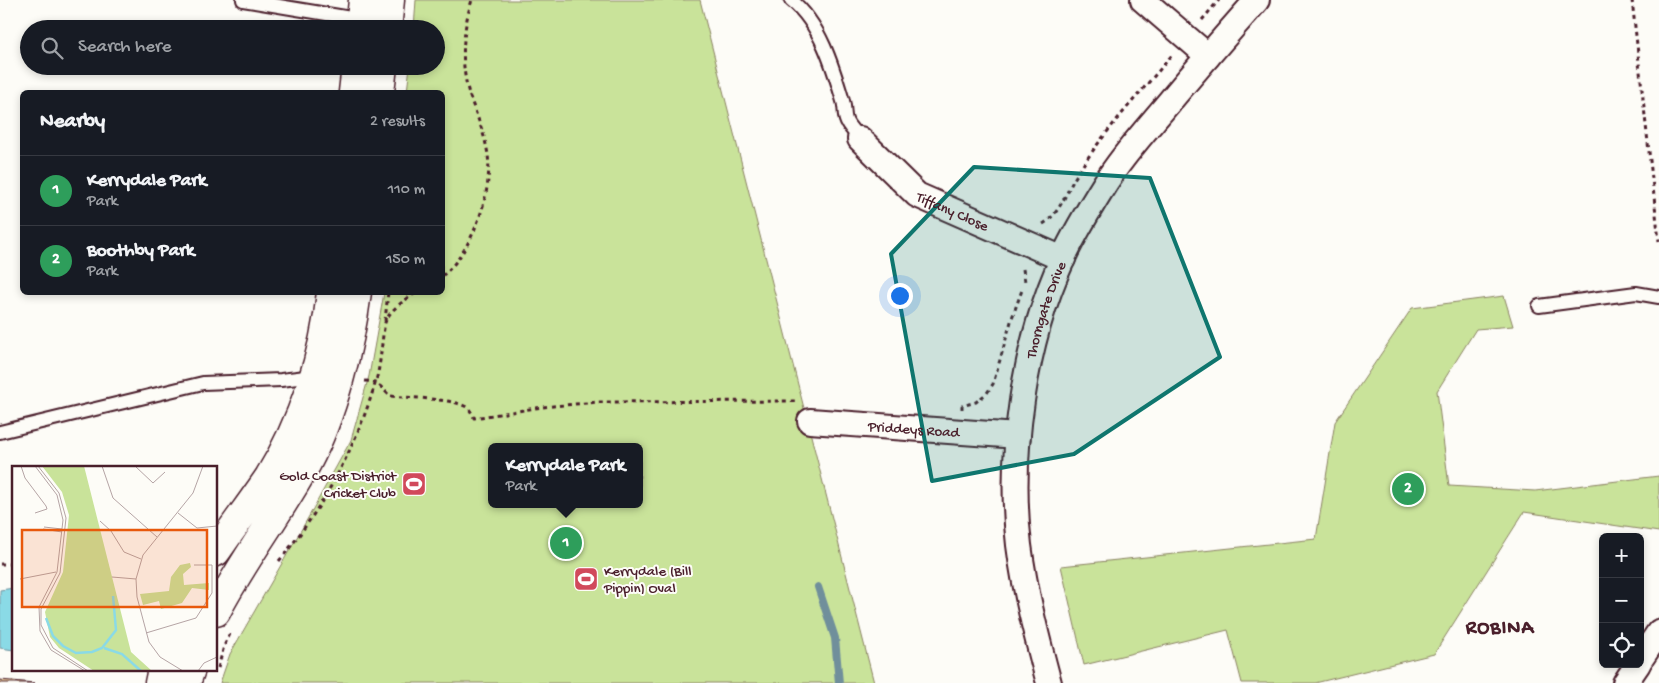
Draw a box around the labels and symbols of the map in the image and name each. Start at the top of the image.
street label: Tiffany Close [912,188,991,236]
street label: Thorngate Drive [1023,259,1071,361]
your location [887,283,913,309]
street label: Priddeys Road [866,418,961,443]
inset map [12,466,218,670]
place label: Gold Coast District Cricket Club [279,468,398,503]
pin: 2 [1392,470,1424,508]
sports icon: Gold Coast District Cricket Club [401,471,427,497]
pin: 1 [550,524,582,562]
place label: Kerrydale (Bill Pippin) Oval [603,563,692,598]
sports icon: Kerrydale (Bill Pippin) Oval [573,566,599,592]
district label: ROBINA [1465,618,1535,641]

